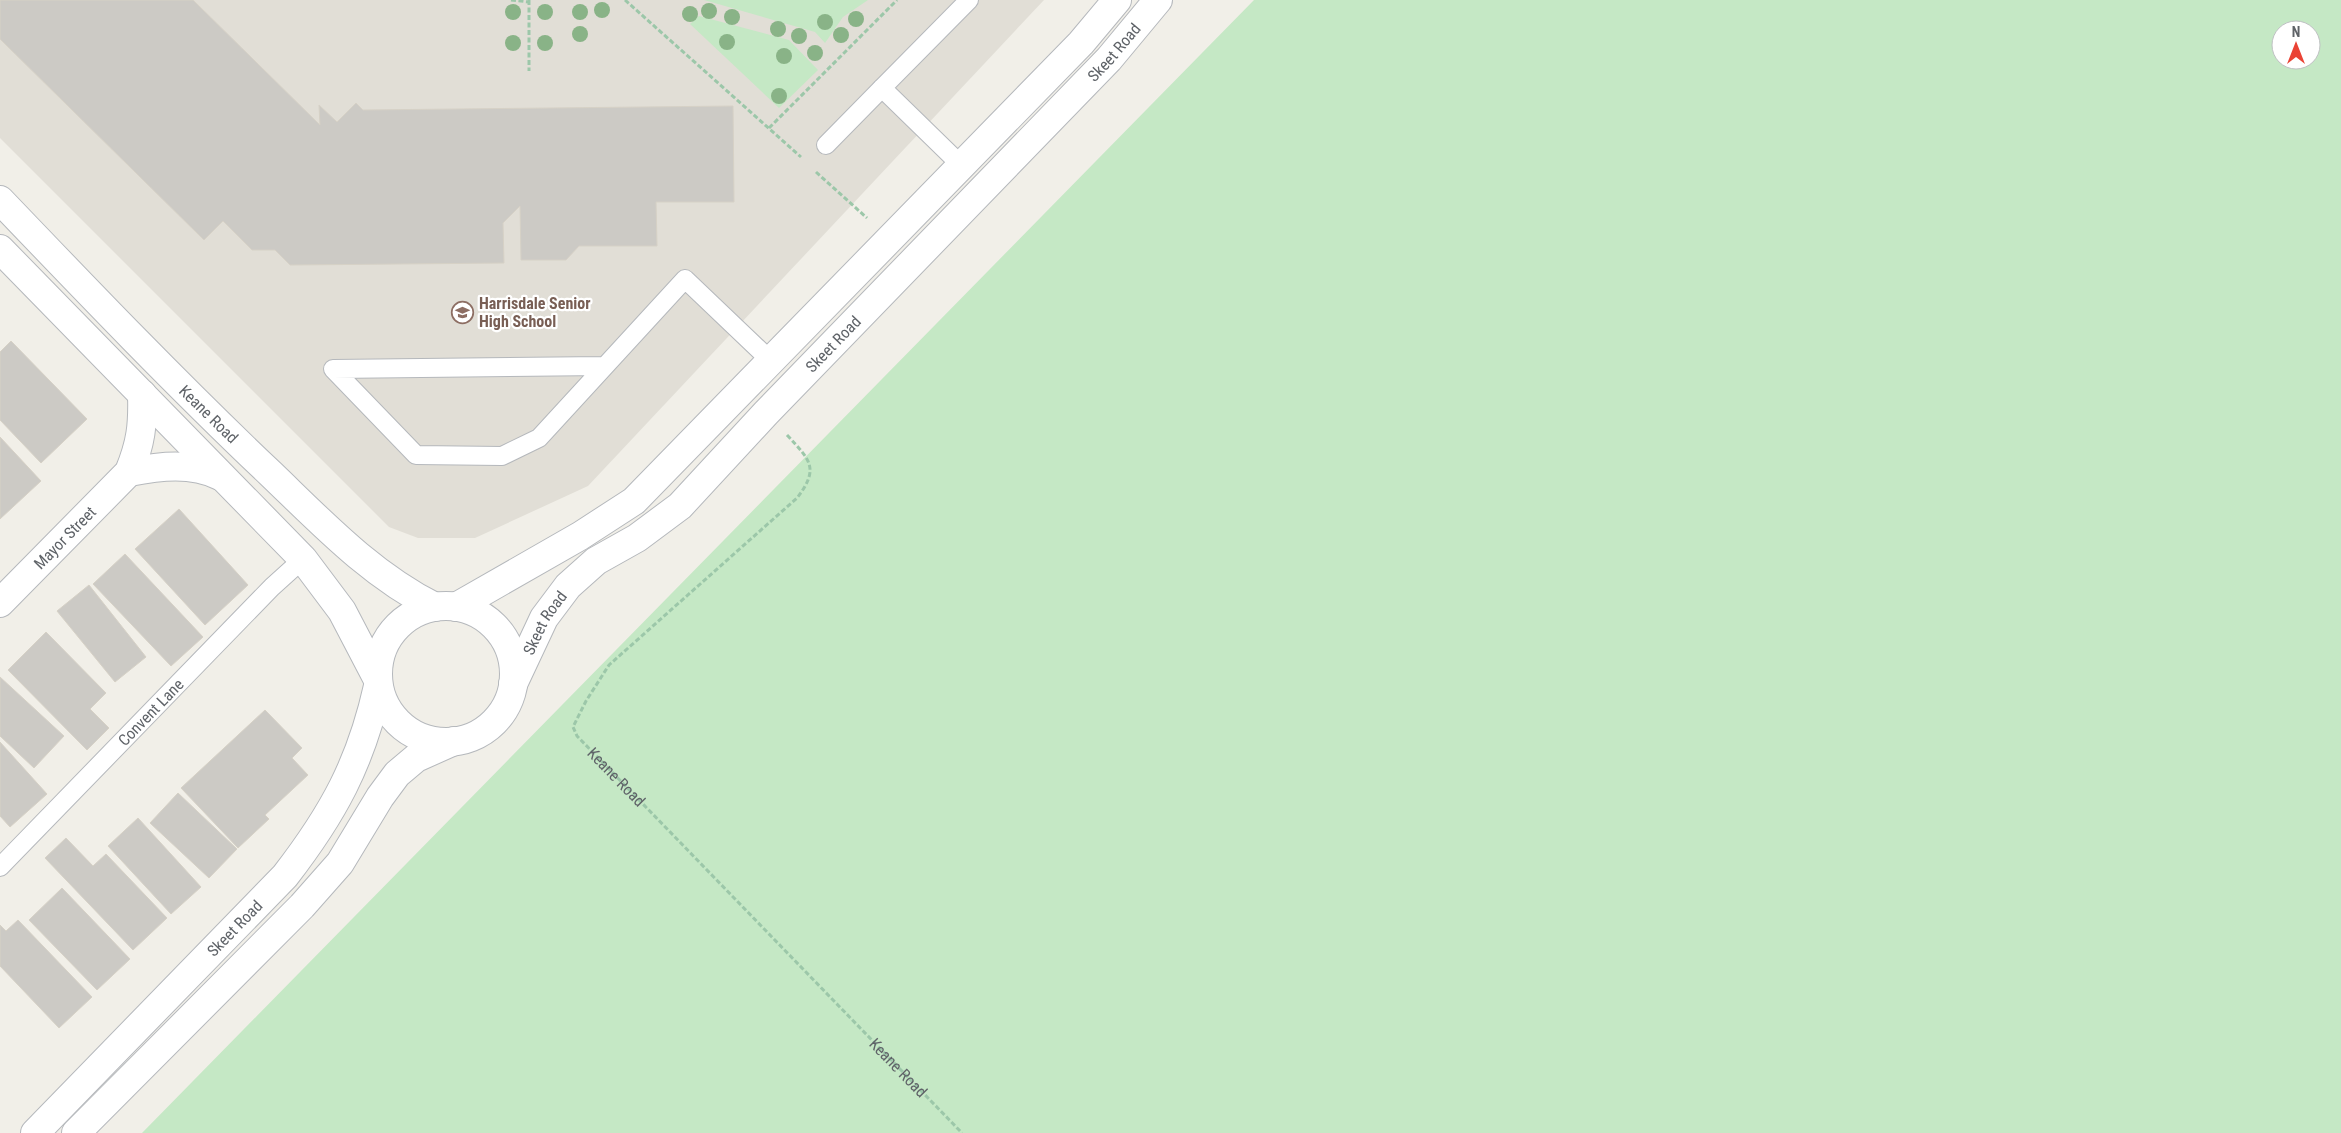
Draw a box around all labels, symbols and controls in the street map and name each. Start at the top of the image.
street label: Skeet Road [1084,20,1145,85]
north arrow [2271,20,2321,70]
text: N [2292,24,2300,40]
place label: Harrisdale Senior High School [479,294,591,331]
school or university icon: Harrisdale Senior High School [451,300,475,324]
street label: Skeet Road [802,312,865,376]
street label: Keane Road [175,381,242,447]
street label: Mayor Street [30,502,100,573]
street label: Skeet Road [519,587,571,658]
street label: Convent Lane [114,675,188,750]
street label: Keane Road [583,744,649,811]
street label: Skeet Road [203,896,266,960]
street label: Keane Road [865,1034,931,1101]

